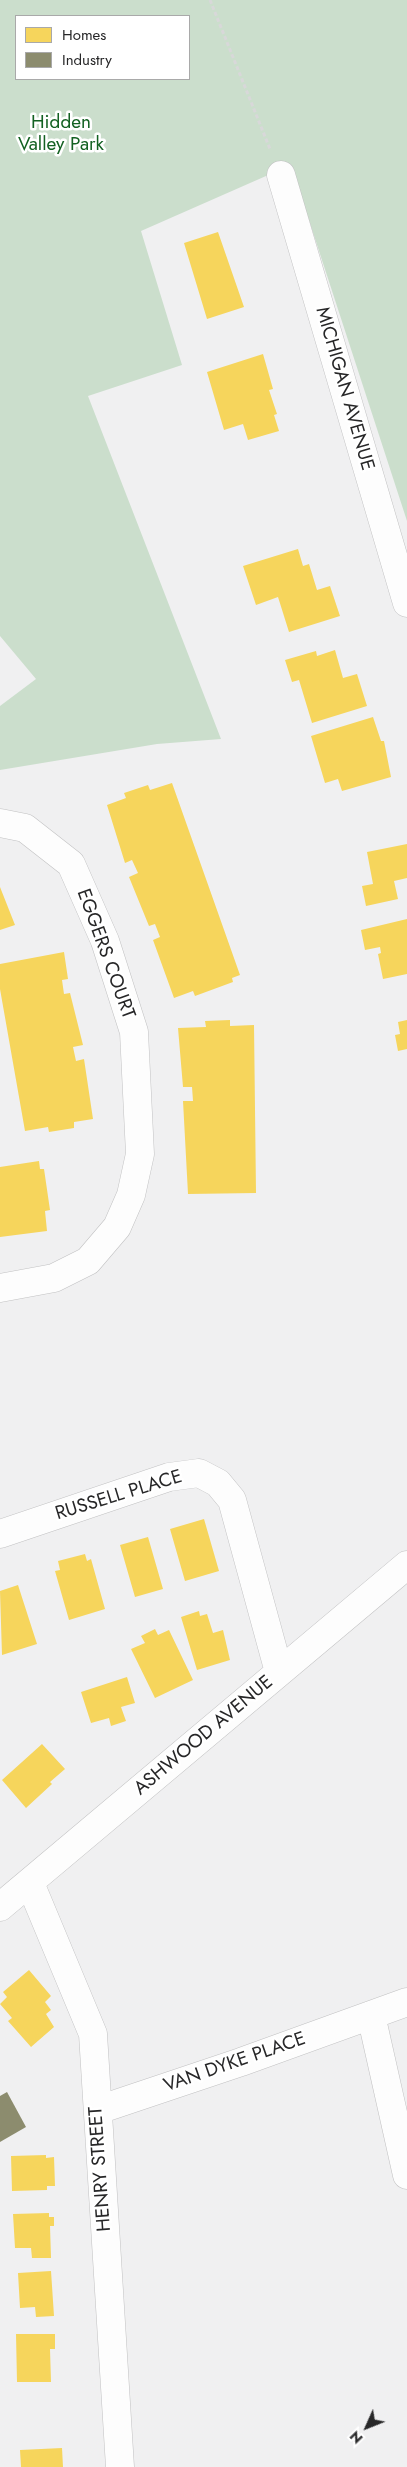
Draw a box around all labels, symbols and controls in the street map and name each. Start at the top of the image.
legend [15,15,190,80]
text: Homes [62,24,106,46]
text: Industry [62,49,112,71]
park label: Hidden Valley Park [18,112,104,156]
street label: MICHIGAN AVENUE [310,305,378,473]
street label: EGGERS COURT [71,886,139,1022]
street label: RUSSELL PLACE [53,1466,185,1526]
street label: ASHWOOD AVENUE [130,1671,278,1801]
street label: VAN DYKE PLACE [161,2028,309,2098]
street label: HENRY STREET [85,2106,117,2232]
north arrow [342,2402,392,2452]
text: N [345,2426,367,2448]

